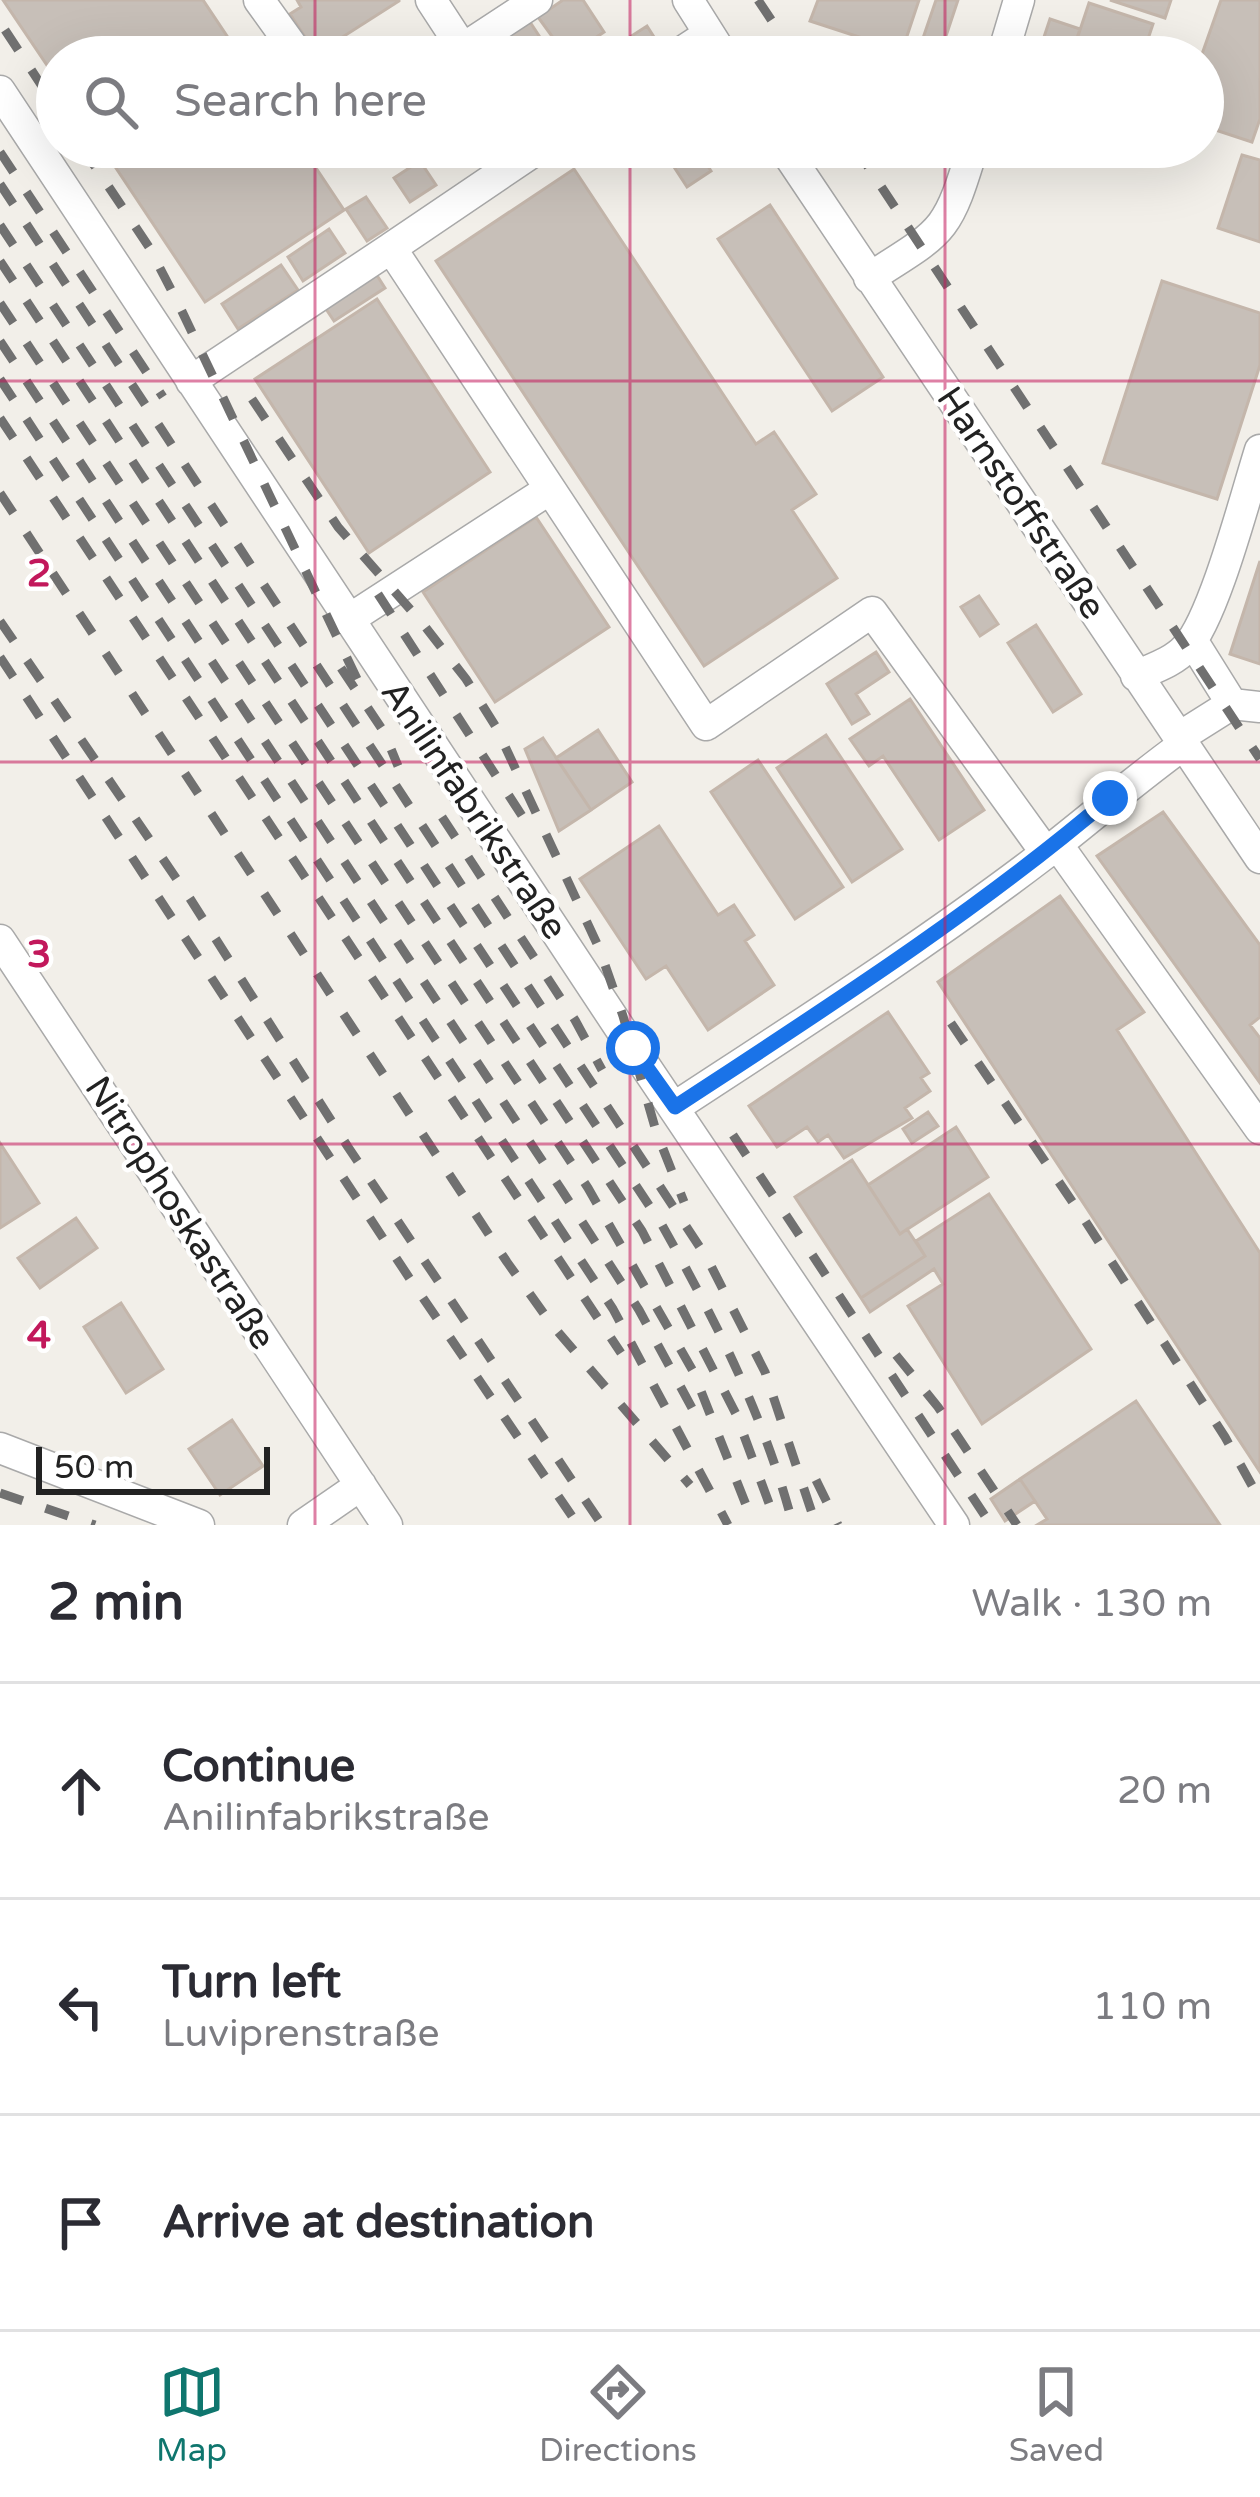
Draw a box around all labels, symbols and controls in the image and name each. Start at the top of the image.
search box [36,36,1224,168]
icon: search [78,69,144,135]
text: Search here [174,75,427,129]
street label: Harnstoffstraße [928,379,1114,627]
text: 2 [27,550,51,597]
street label: Anilinfabrikstraße [372,673,576,947]
route end [1083,771,1137,825]
text: 3 [27,931,51,978]
route start [606,1021,660,1075]
street label: Nitrophoskastraße [76,1068,284,1358]
text: 4 [27,1312,51,1359]
scale bar [36,1441,270,1494]
text: 50 m [54,1448,134,1487]
text: 2 min [48,1572,184,1634]
text: Walk · 130 m [971,1580,1212,1627]
text: Continue [162,1740,355,1794]
icon: ahead [48,1758,114,1824]
text: 20 m [1117,1767,1212,1814]
text: Anilinfabrikstraße [162,1794,490,1841]
text: Turn left [162,1956,341,2010]
icon: left [48,1974,114,2040]
text: 110 m [1093,1983,1212,2030]
text: Luviprenstraße [162,2010,440,2057]
icon: arrive [48,2190,114,2256]
text: Arrive at destination [162,2196,594,2250]
tab: Map [156,2359,227,2470]
tab: Directions [539,2359,697,2470]
tab: Saved [1009,2359,1104,2470]

